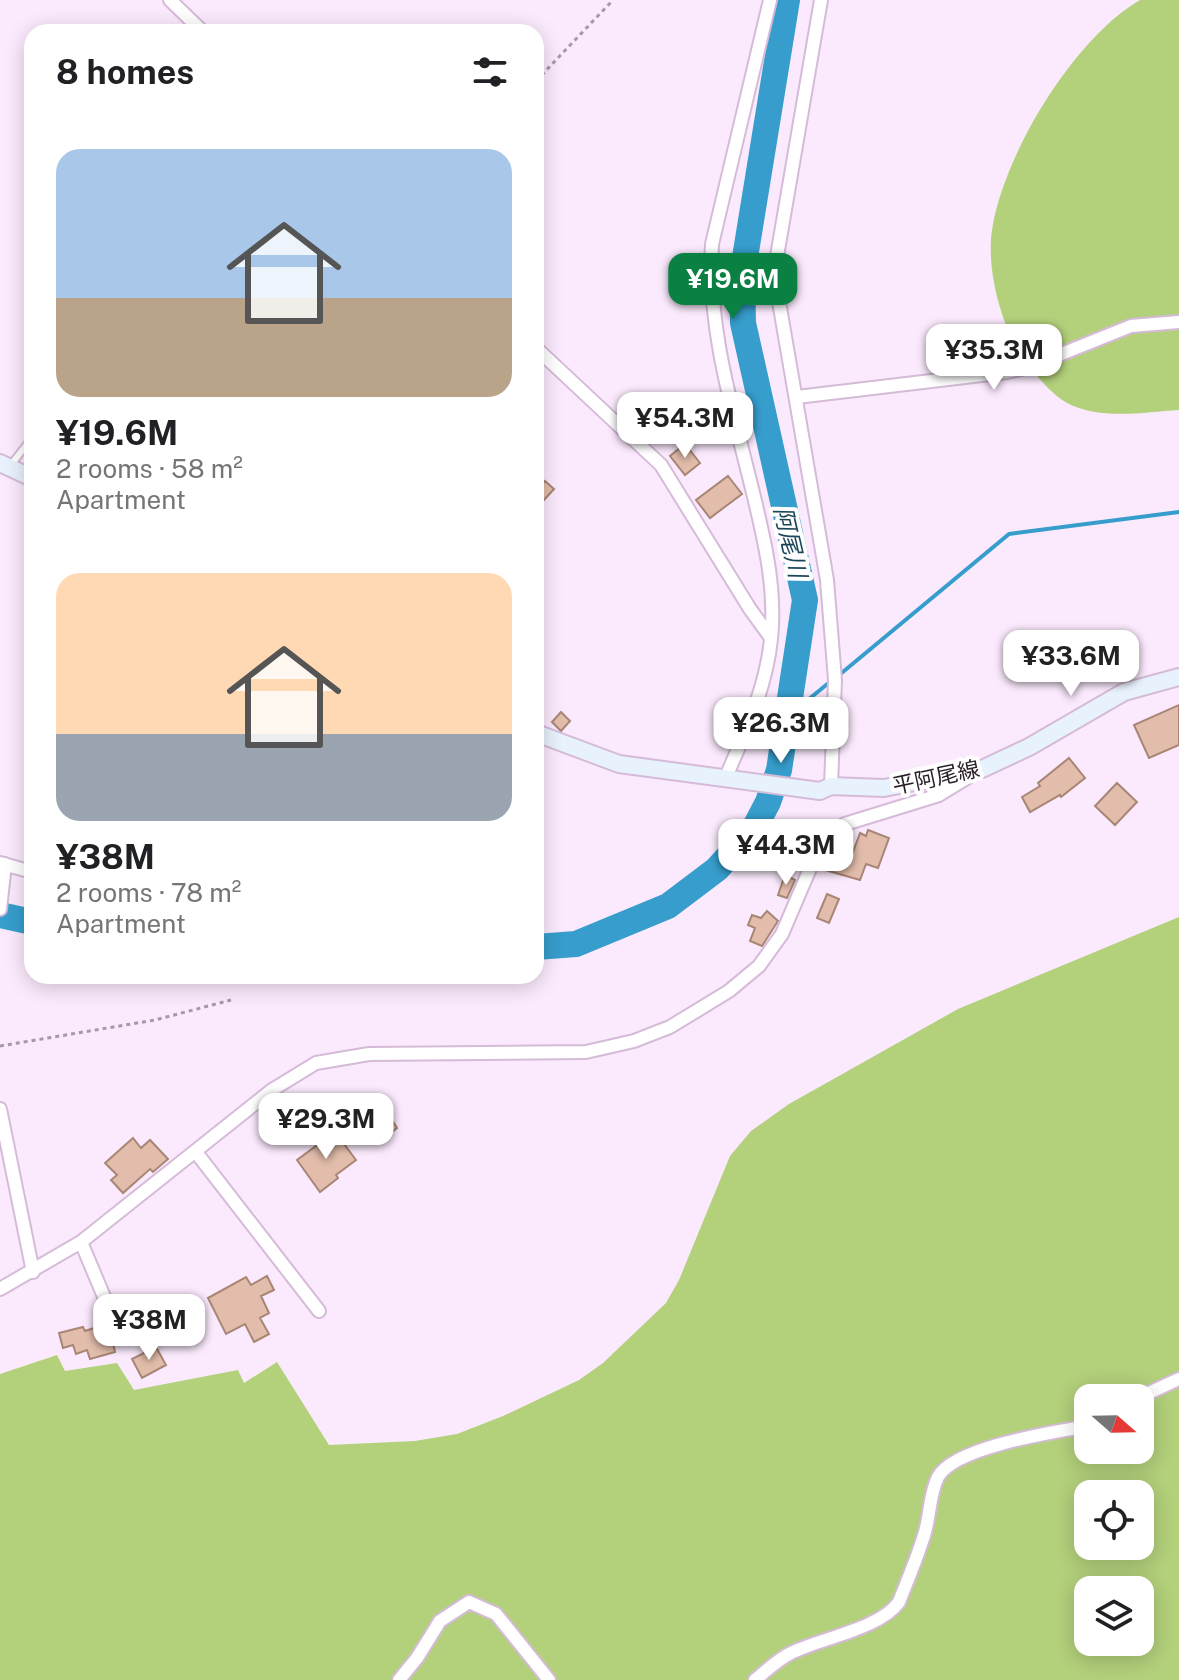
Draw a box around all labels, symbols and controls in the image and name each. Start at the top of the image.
icon: filters [468,50,512,94]
text: 8 homes [56,52,194,92]
icon: home [212,201,356,345]
pin: ¥19.6M [668,253,798,321]
text: ¥19.6M [686,263,780,294]
pin: ¥35.3M [929,324,1059,392]
text: ¥35.3M [944,334,1044,365]
pin: ¥54.3M [620,392,750,460]
text: ¥54.3M [635,402,735,433]
text: ¥19.6M [56,413,178,453]
text: 2 rooms · 58 m² [56,453,243,484]
text: Apartment [56,484,186,515]
water label: 阿尾川 [769,504,813,583]
icon: home [212,625,356,769]
pin: ¥33.6M [1006,630,1136,698]
text: ¥33.6M [1021,640,1121,671]
pin: ¥26.3M [716,697,846,765]
text: ¥26.3M [732,707,830,738]
street label: 平阿尾線 [890,755,982,799]
pin: ¥44.3M [721,819,851,887]
text: ¥44.3M [736,829,836,860]
text: ¥38M [56,837,155,877]
text: 2 rooms · 78 m² [56,877,241,908]
text: Apartment [56,908,186,939]
pin: ¥29.3M [261,1093,391,1161]
text: ¥29.3M [277,1103,375,1134]
pin: ¥38M [102,1294,196,1362]
text: ¥38M [111,1304,187,1335]
north arrow [1074,1384,1154,1464]
map controls [1074,1384,1154,1656]
button: locate [1074,1480,1154,1560]
button: layers [1074,1576,1154,1656]

